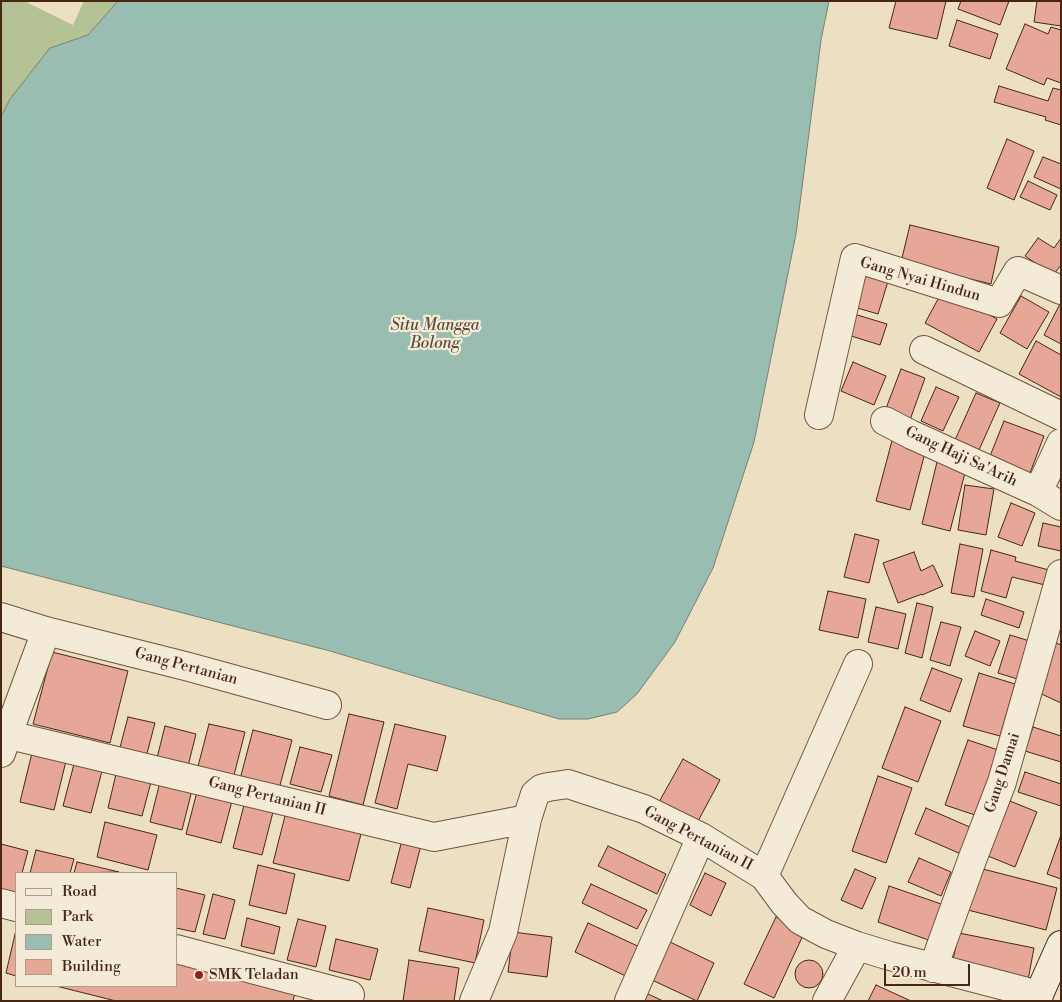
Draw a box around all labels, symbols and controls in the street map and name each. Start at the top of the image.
street label: Gang Nyai Hindun [858,254,982,306]
water label: Situ Mangga Bolong [391,316,479,354]
street label: Gang Haji Sa'Arih [902,423,1020,491]
street label: Gang Pertanian [133,645,239,689]
street label: Gang Damai [982,731,1024,815]
street label: Gang Pertanian II [206,774,328,820]
street label: Gang Pertanian II [641,803,755,875]
legend [15,872,178,987]
text: Road [62,882,97,901]
text: Park [62,907,93,926]
text: Water [62,932,101,951]
scale bar [887,954,973,986]
text: Building [62,957,121,976]
text: 20 m [892,963,927,982]
place label: SMK Teladan [209,966,299,984]
marker: SMK Teladan [193,969,205,981]

